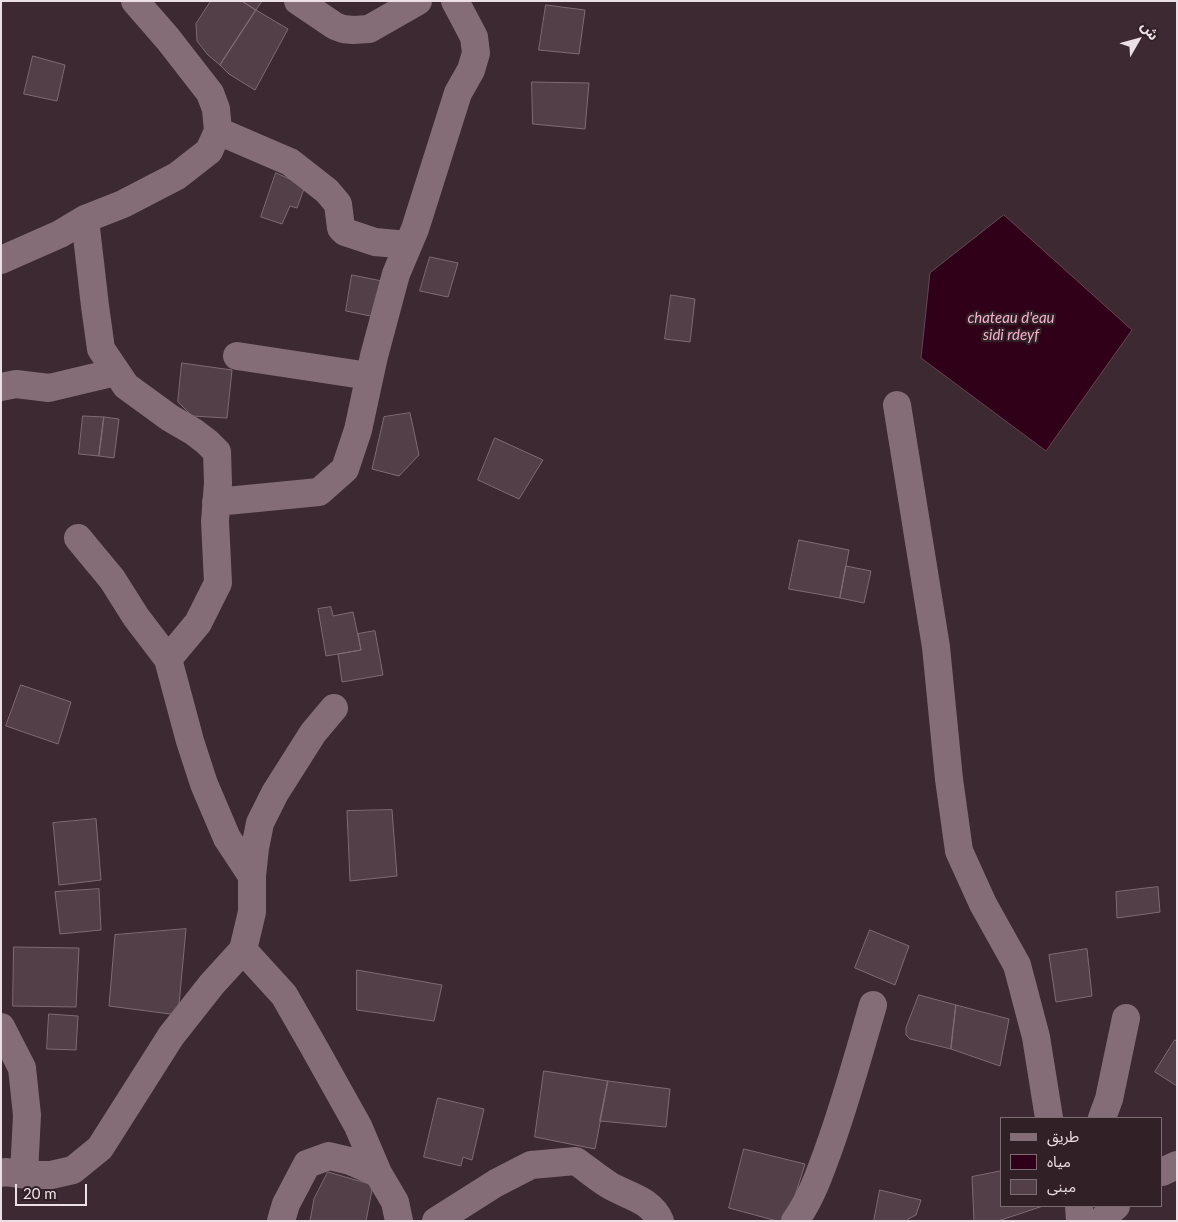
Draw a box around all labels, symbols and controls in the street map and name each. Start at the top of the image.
north arrow [1113,15,1163,65]
text: ش [1138,18,1163,43]
water label: chateau d'eau sidi rdeyf [967,309,1055,344]
legend [1000,1117,1163,1207]
text: طريق [1047,1127,1079,1145]
text: مياه [1047,1152,1071,1170]
scale bar [18,1174,90,1206]
text: مبنى [1047,1177,1076,1195]
text: 20 m [23,1184,57,1202]

